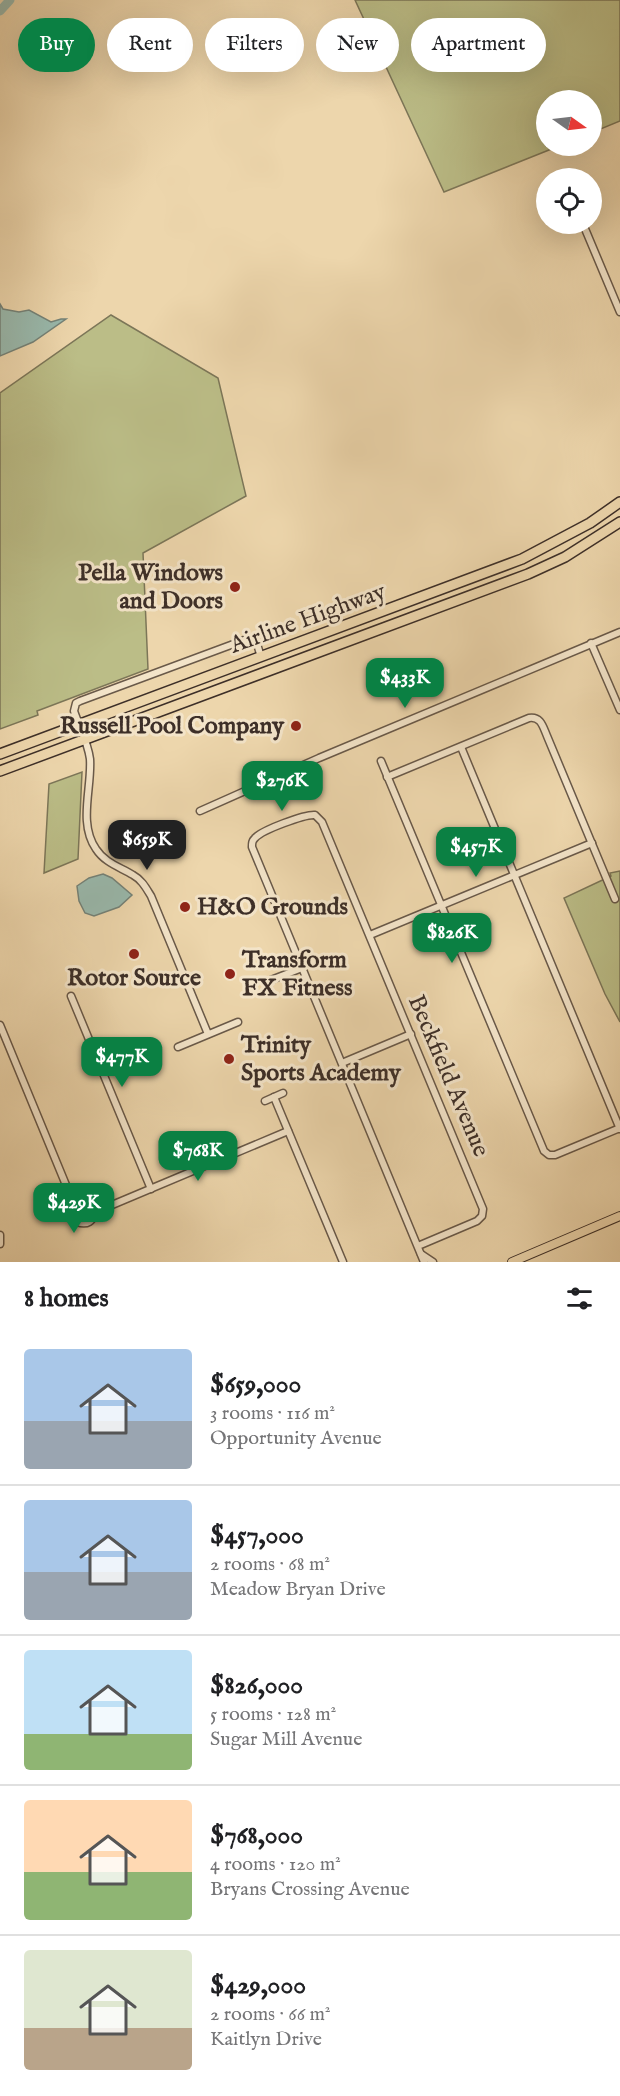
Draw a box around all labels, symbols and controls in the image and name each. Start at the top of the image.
chip: Buy [18,18,95,72]
chip: Rent [107,18,193,72]
chip: Filters [205,18,304,72]
chip: New [316,18,399,72]
chip: Apartment [411,18,546,72]
north arrow [536,90,602,156]
map controls [536,90,602,234]
button: locate [536,168,602,234]
place label: Pella Windows and Doors [78,558,224,617]
street label: Airline Highway [225,576,390,662]
marker: Pella Windows and Doors [228,580,242,594]
pin: $433K [363,658,447,709]
text: $433K [380,665,430,690]
place label: Russell Pool Company [60,711,285,742]
marker: Russell Pool Company [289,719,303,733]
pin: $276K [240,761,324,812]
text: $276K [256,768,308,793]
pin: $659K [105,820,189,871]
text: $659K [122,827,172,852]
pin: $457K [434,827,518,878]
text: $457K [450,834,502,859]
place label: H&O Grounds [197,892,349,923]
marker: H&O Grounds [178,900,192,914]
pin: $826K [410,913,494,964]
text: $826K [426,920,478,945]
place label: Transform FX Fitness [241,945,353,1004]
marker: Rotor Source [127,947,141,961]
place label: Rotor Source [67,963,201,994]
marker: Transform FX Fitness [223,967,237,981]
street label: Beckfield Avenue [400,990,496,1162]
place label: Trinity Sports Academy [240,1030,402,1089]
pin: $477K [80,1037,164,1088]
text: $477K [95,1044,149,1069]
marker: Trinity Sports Academy [222,1052,236,1066]
pin: $768K [156,1131,240,1182]
text: $768K [172,1138,224,1163]
pin: $429K [32,1183,116,1234]
text: $429K [47,1190,101,1215]
text: 8 homes [24,1282,109,1315]
icon: filters [563,1282,596,1315]
text: $659,000 [210,1368,301,1401]
icon: home [72,1373,144,1445]
text: 3 rooms · 116 m² [210,1401,335,1426]
text: Opportunity Avenue [210,1426,382,1451]
text: $457,000 [210,1519,304,1552]
icon: home [72,1524,144,1596]
text: 2 rooms · 68 m² [210,1552,330,1577]
text: Meadow Bryan Drive [210,1577,386,1602]
text: $826,000 [210,1669,303,1702]
icon: home [72,1674,144,1746]
text: 5 rooms · 128 m² [210,1702,336,1727]
text: Sugar Mill Avenue [210,1727,362,1752]
text: $768,000 [210,1819,303,1852]
icon: home [72,1824,144,1896]
text: 4 rooms · 120 m² [210,1852,341,1877]
text: Bryans Crossing Avenue [210,1877,410,1902]
text: $429,000 [210,1969,306,2002]
icon: home [72,1974,144,2046]
text: 2 rooms · 66 m² [210,2002,331,2027]
text: Kaitlyn Drive [210,2027,322,2052]

